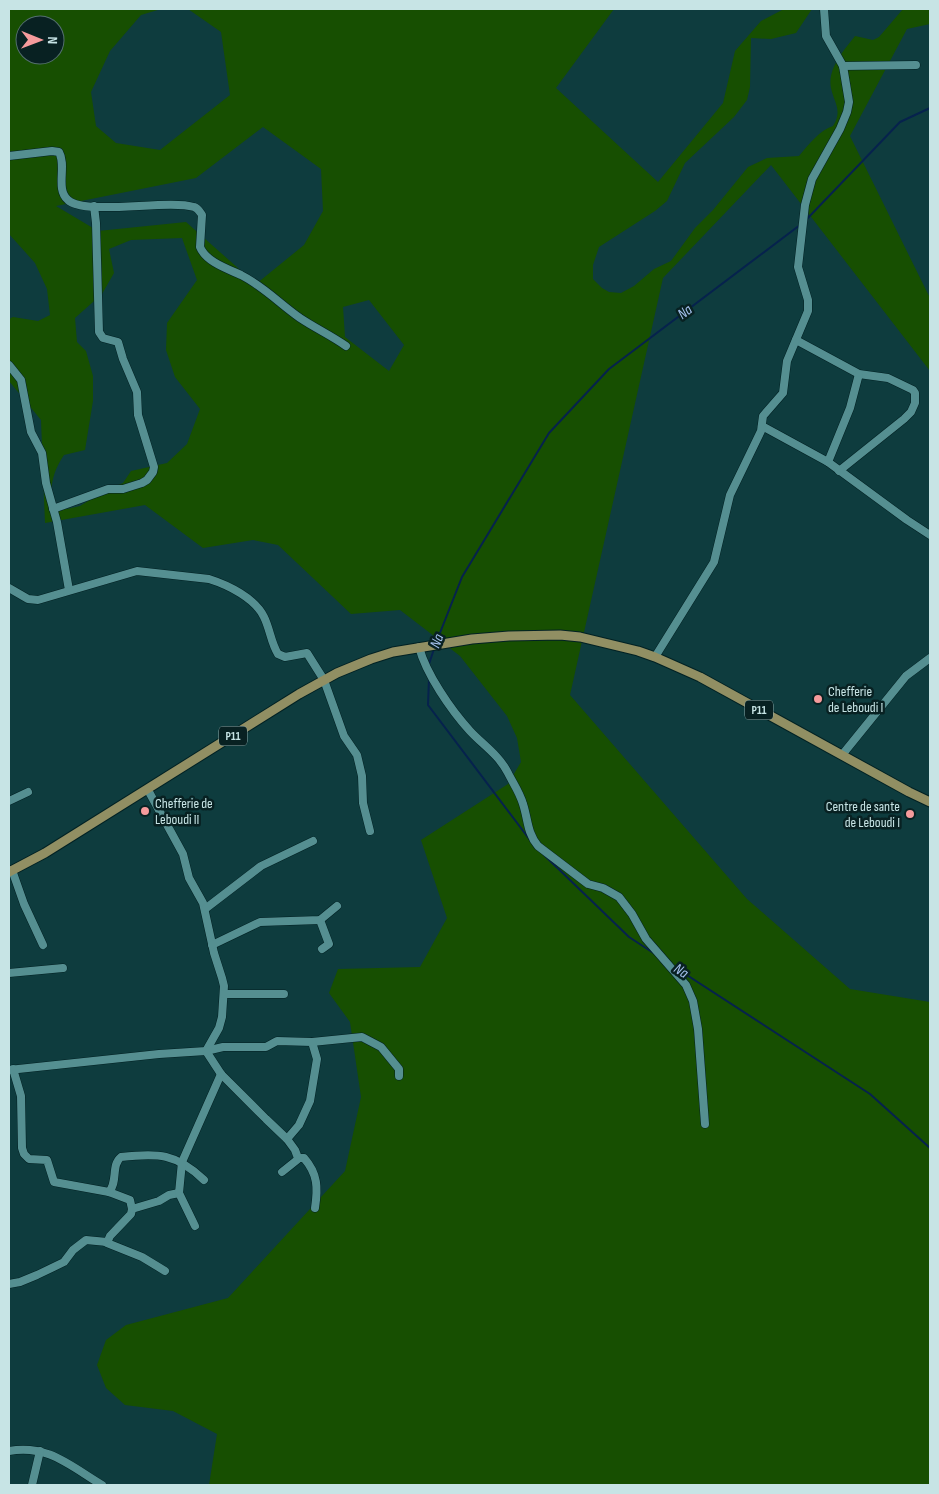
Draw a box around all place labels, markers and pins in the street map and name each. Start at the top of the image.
place label: Chefferie de Leboudi I [828,683,883,716]
marker: Chefferie de Leboudi I [812,693,824,705]
place label: Chefferie de Leboudi II [155,795,213,828]
place label: Centre de sante de Leboudi I [826,798,900,831]
marker: Chefferie de Leboudi II [139,805,151,817]
marker: Centre de sante de Leboudi I [904,808,916,820]

